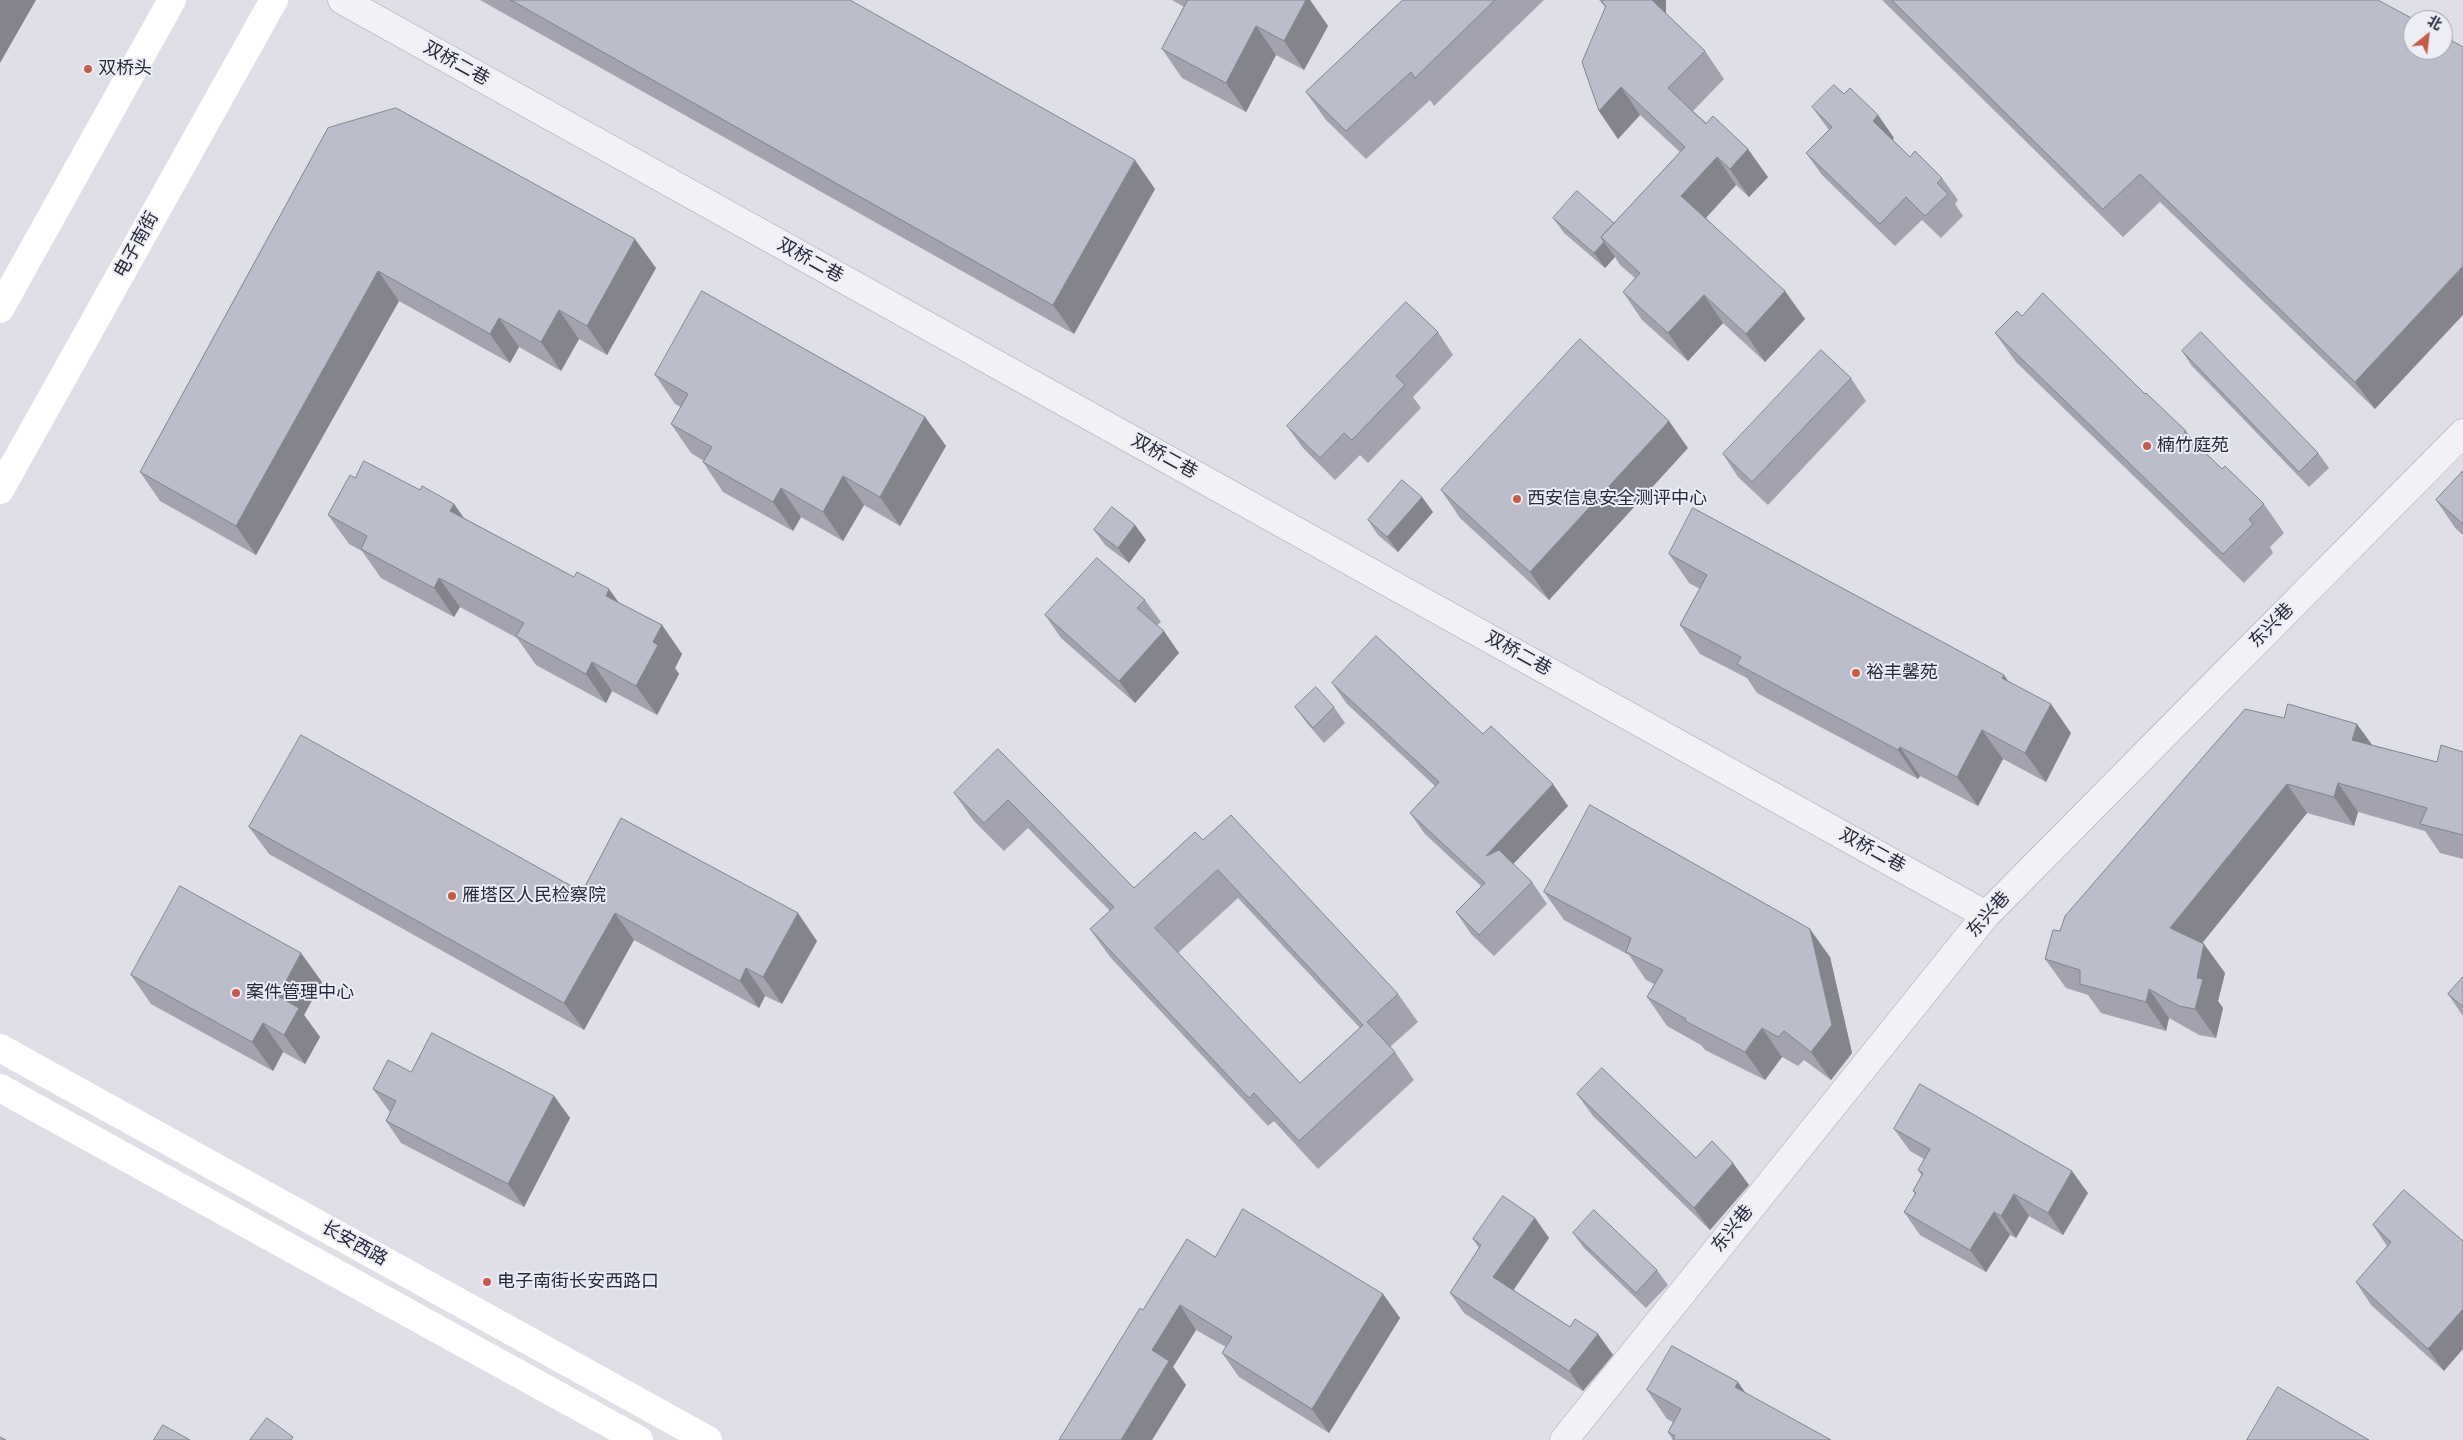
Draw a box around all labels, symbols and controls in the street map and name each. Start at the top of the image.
north arrow [2403,10,2453,60]
text: 北 [2424,11,2445,34]
street label: 双桥二巷 [419,37,493,91]
place label: 双桥头 [98,58,152,80]
marker: 双桥头 [82,63,94,75]
street label: 电子南街 [110,208,164,282]
street label: 双桥二巷 [773,234,847,288]
street label: 双桥二巷 [1127,430,1201,484]
place label: 楠竹庭苑 [2157,435,2229,457]
marker: 楠竹庭苑 [2141,440,2153,452]
place label: 西安信息安全测评中心 [1527,488,1707,510]
marker: 西安信息安全测评中心 [1511,493,1523,505]
street label: 东兴巷 [2245,599,2299,653]
street label: 双桥二巷 [1481,627,1555,681]
place label: 裕丰馨苑 [1866,662,1938,684]
marker: 裕丰馨苑 [1850,667,1862,679]
street label: 双桥二巷 [1835,824,1909,878]
place label: 雁塔区人民检察院 [462,885,606,907]
street label: 东兴巷 [1963,888,2015,942]
marker: 雁塔区人民检察院 [446,890,458,902]
place label: 案件管理中心 [246,982,354,1004]
marker: 案件管理中心 [230,987,242,999]
street label: 东兴巷 [1708,1201,1758,1257]
street label: 长安西路 [317,1217,391,1271]
place label: 电子南街长安西路口 [497,1271,659,1293]
marker: 电子南街长安西路口 [481,1276,493,1288]

